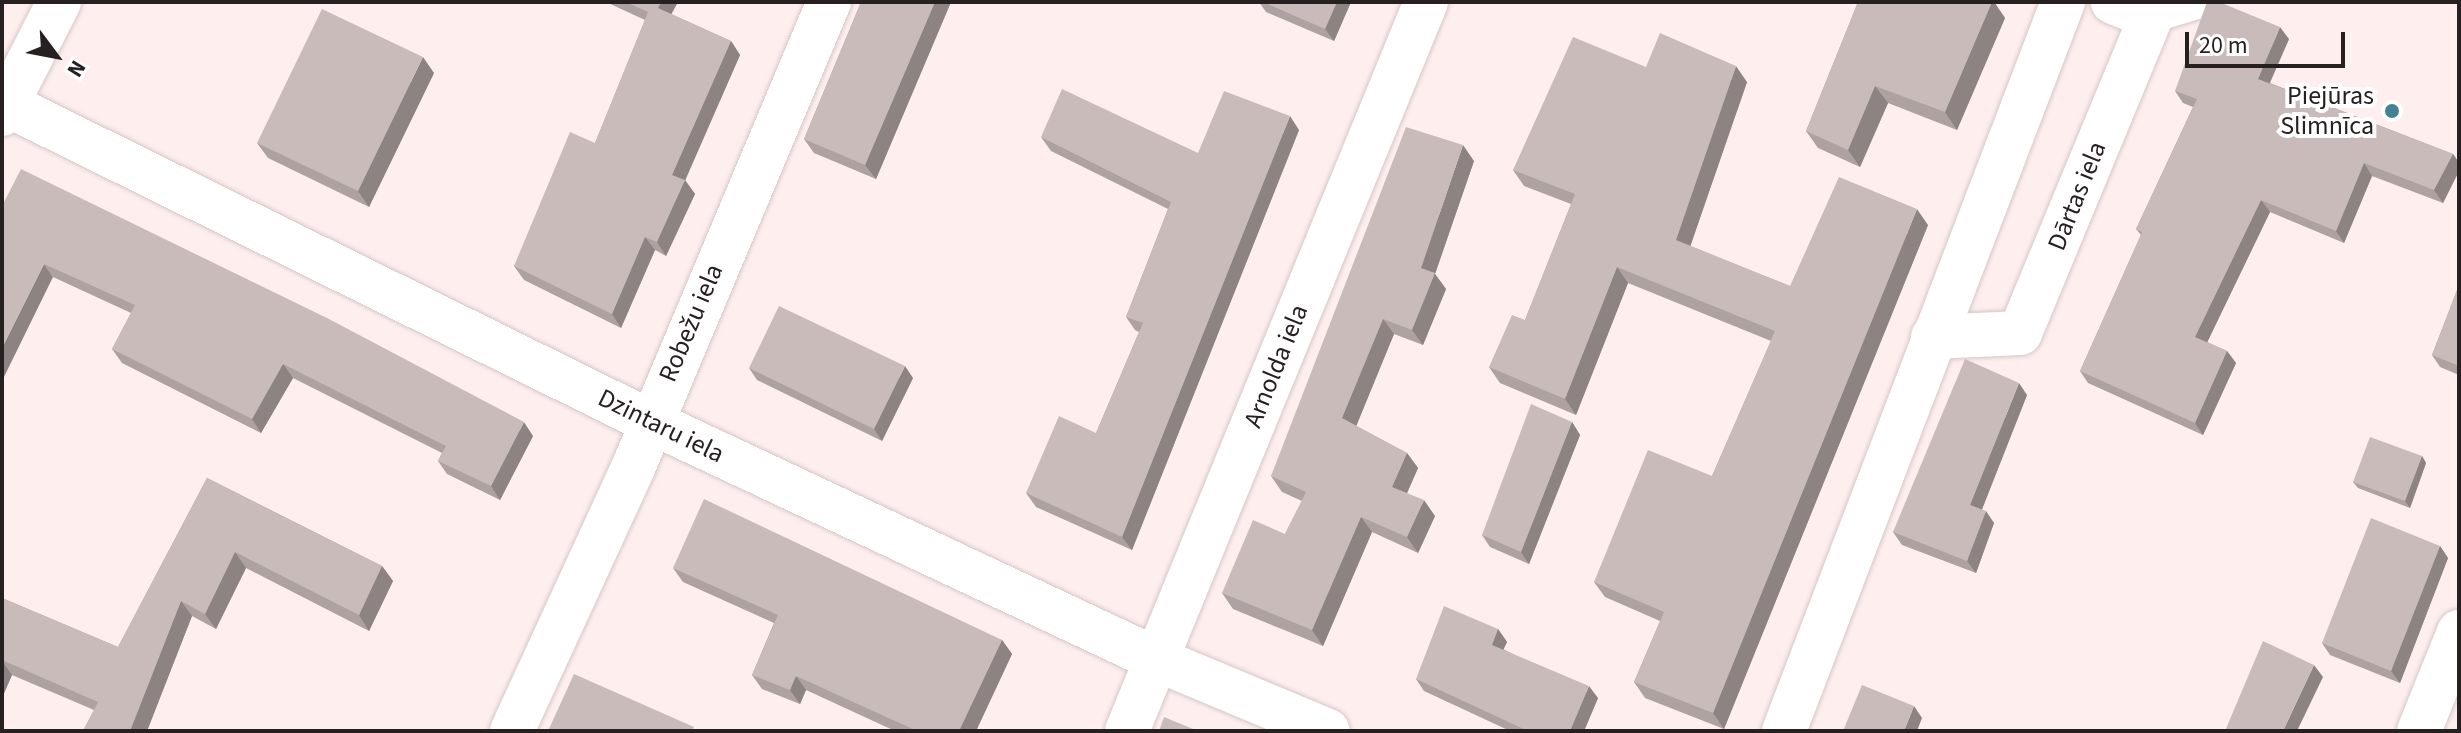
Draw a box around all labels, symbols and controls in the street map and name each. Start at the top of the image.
north arrow [16,16,96,96]
scale bar [2189,16,2349,66]
text: 20 m [2199,28,2248,63]
text: N [59,54,94,83]
place label: Piejūras Slimnīca [2280,80,2374,142]
marker: Piejūras Slimnīca [2381,100,2403,122]
street label: Dārtas iela [2041,137,2113,255]
street label: Robežu iela [652,259,730,387]
street label: Arnolda iela [1237,300,1315,432]
street label: Dzintaru iela [593,382,729,470]

